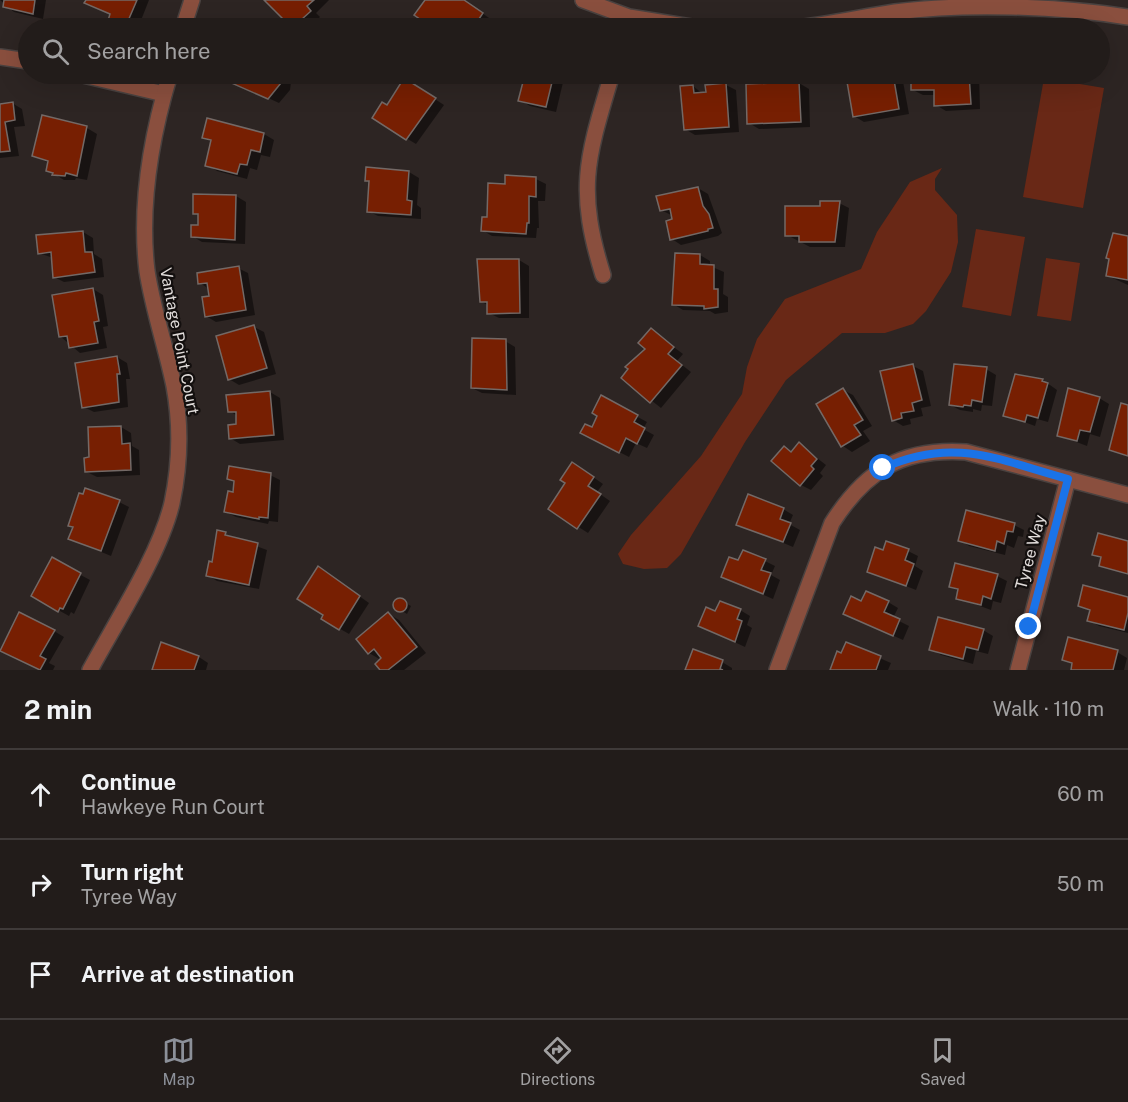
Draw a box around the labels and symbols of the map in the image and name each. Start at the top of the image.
street label: Vantage Point Court [156,266,203,416]
route start [869,454,895,480]
street label: Tyree Way [1011,512,1050,592]
route end [1015,613,1041,639]

